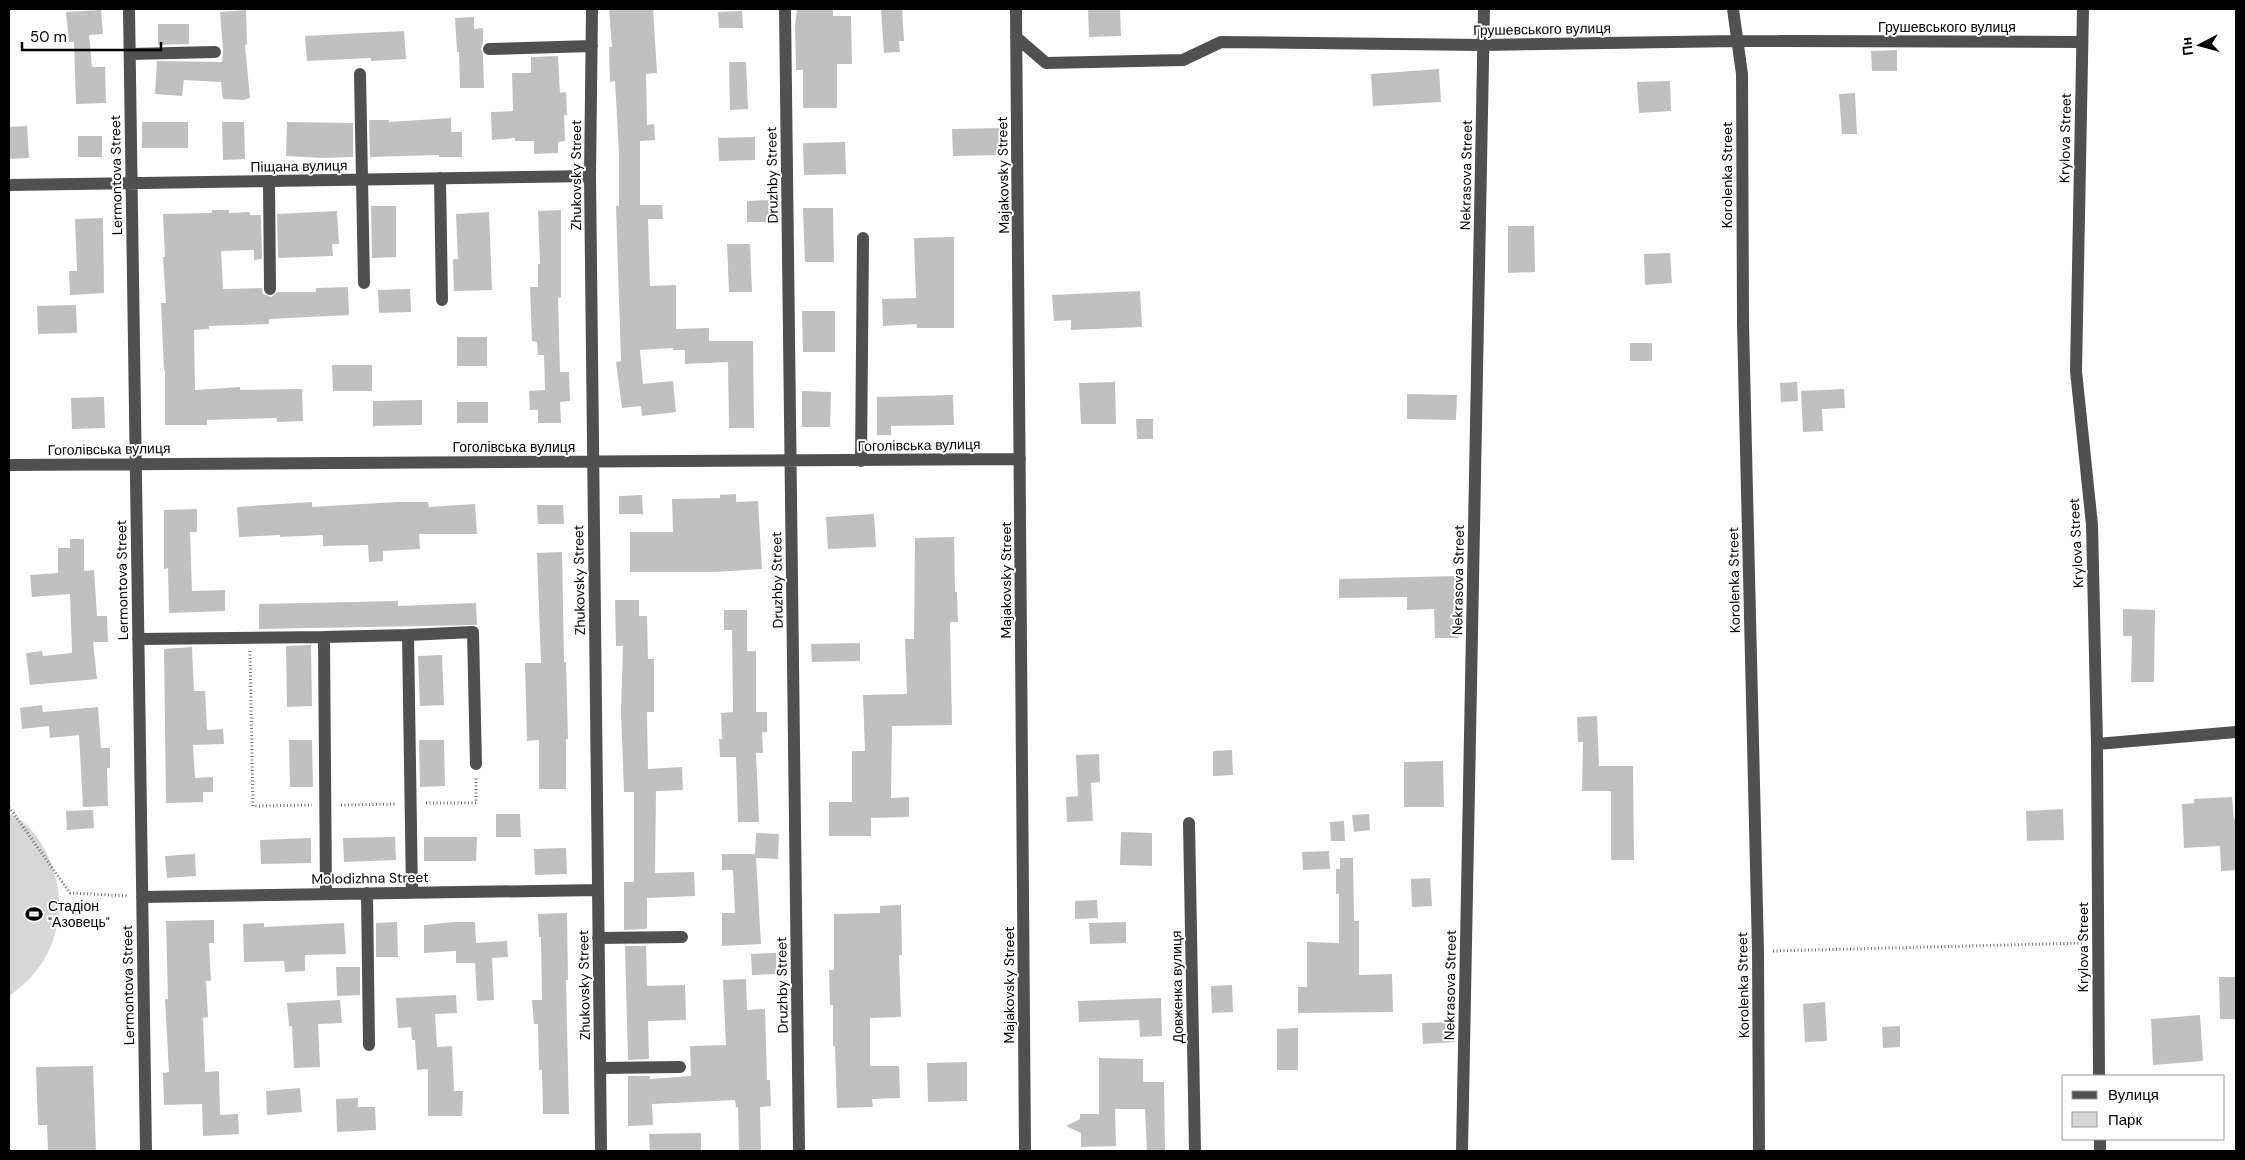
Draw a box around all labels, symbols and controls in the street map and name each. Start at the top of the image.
street label: Грушевського вулиця [1878,18,2016,36]
street label: Грушевського вулиця [1473,19,1611,39]
scale bar [22,20,161,52]
north arrow [2175,20,2225,70]
text: 50 m [30,27,67,47]
text: Пн [2177,36,2197,57]
street label: Krylova Street [2055,93,2075,183]
street label: Lermontova Street [106,115,126,235]
street label: Majakovsky Street [993,116,1013,234]
street label: Zhukovsky Street [567,120,585,230]
street label: Nekrasova Street [1456,120,1476,230]
street label: Korolenka Street [1718,122,1736,228]
street label: Druzhby Street [762,127,782,223]
street label: Піщана вулиця [250,156,348,176]
street label: Гоголівська вулиця [857,435,981,455]
street label: Гоголівська вулиця [453,438,575,456]
street label: Гоголівська вулиця [47,439,171,459]
street label: Krylova Street [2065,497,2087,589]
street label: Lermontova Street [112,520,132,640]
street label: Majakovsky Street [997,521,1015,639]
street label: Zhukovsky Street [569,525,589,635]
street label: Nekrasova Street [1448,525,1468,635]
street label: Korolenka Street [1724,527,1744,633]
street label: Druzhby Street [767,532,787,628]
street label: Molodizhna Street [311,868,429,888]
place label: Стадіон "Азовець" [48,897,110,931]
street label: Krylova Street [2074,902,2092,992]
sports icon: Стадіон "Азовець" [24,904,44,924]
street label: Lermontova Street [118,925,138,1045]
street label: Majakovsky Street [1000,926,1018,1044]
street label: Zhukovsky Street [574,930,594,1040]
street label: Довженка вулиця [1167,930,1187,1044]
street label: Nekrasova Street [1440,930,1460,1040]
street label: Korolenka Street [1733,932,1753,1038]
street label: Druzhby Street [772,937,792,1033]
legend [2062,1075,2225,1140]
text: Вулиця [2108,1085,2159,1105]
text: Парк [2108,1110,2142,1130]

